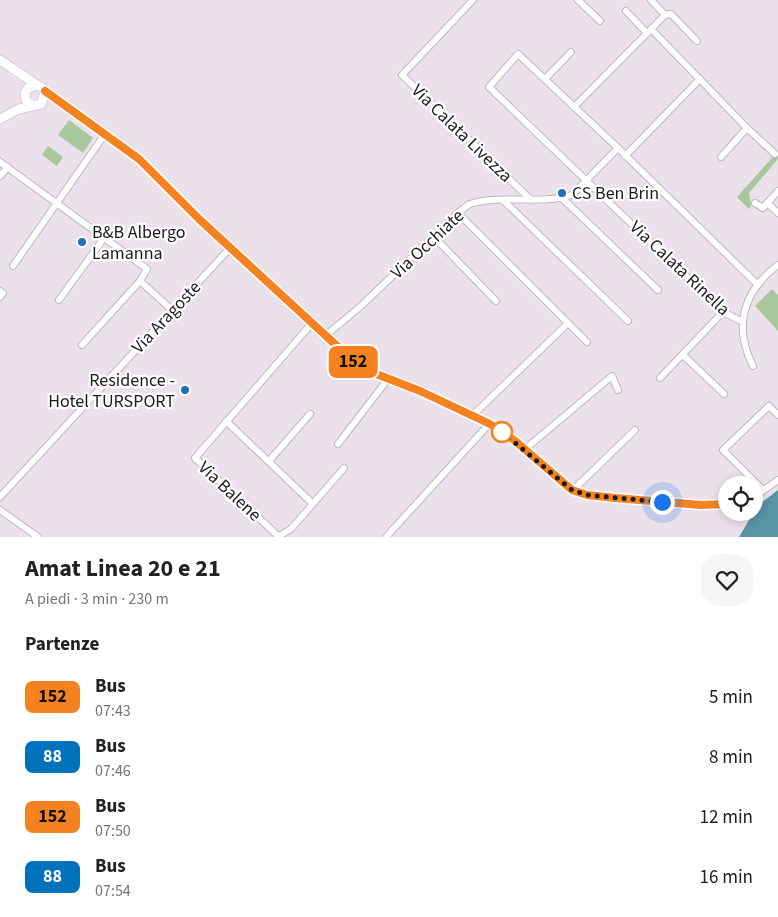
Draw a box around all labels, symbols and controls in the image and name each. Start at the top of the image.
street label: Via Calata Livezza [406,79,518,188]
place label: CS Ben Brin [572,181,659,206]
marker: CS Ben Brin [556,187,568,199]
street label: Via Occhiate [385,204,470,285]
street label: Via Calata Rinella [624,215,735,322]
place label: B&B Albergo Lamanna [92,220,186,266]
marker: B&B Albergo Lamanna [76,236,88,248]
street label: Via Aragoste [126,275,207,359]
line badge: 152 [324,346,382,378]
text: 152 [339,349,367,374]
place label: Residence - Hotel TURSPORT [48,368,175,414]
marker: Residence - Hotel TURSPORT [179,384,191,396]
unlabelled marker [491,421,513,443]
street label: Via Balene [192,456,267,527]
map controls [718,476,763,521]
button: locate [718,476,763,521]
your location [650,490,675,515]
text: Amat Linea 20 e 21 [25,551,221,586]
button: heart [701,554,753,606]
text: A piedi · 3 min · 230 m [25,588,169,610]
text: Partenze [25,631,99,658]
text: Bus [95,673,126,700]
text: 152 [38,684,67,709]
text: 5 min [709,684,753,711]
text: 07:43 [95,700,131,722]
text: Bus [95,733,126,760]
text: 88 [43,744,62,769]
text: 8 min [709,744,753,771]
text: 07:46 [95,760,131,782]
text: Bus [95,793,126,820]
text: 152 [38,804,67,829]
text: 12 min [699,804,753,831]
text: 07:50 [95,820,131,842]
text: Bus [95,853,126,880]
text: 88 [43,864,62,889]
text: 16 min [699,864,753,891]
text: 07:54 [95,880,131,902]

